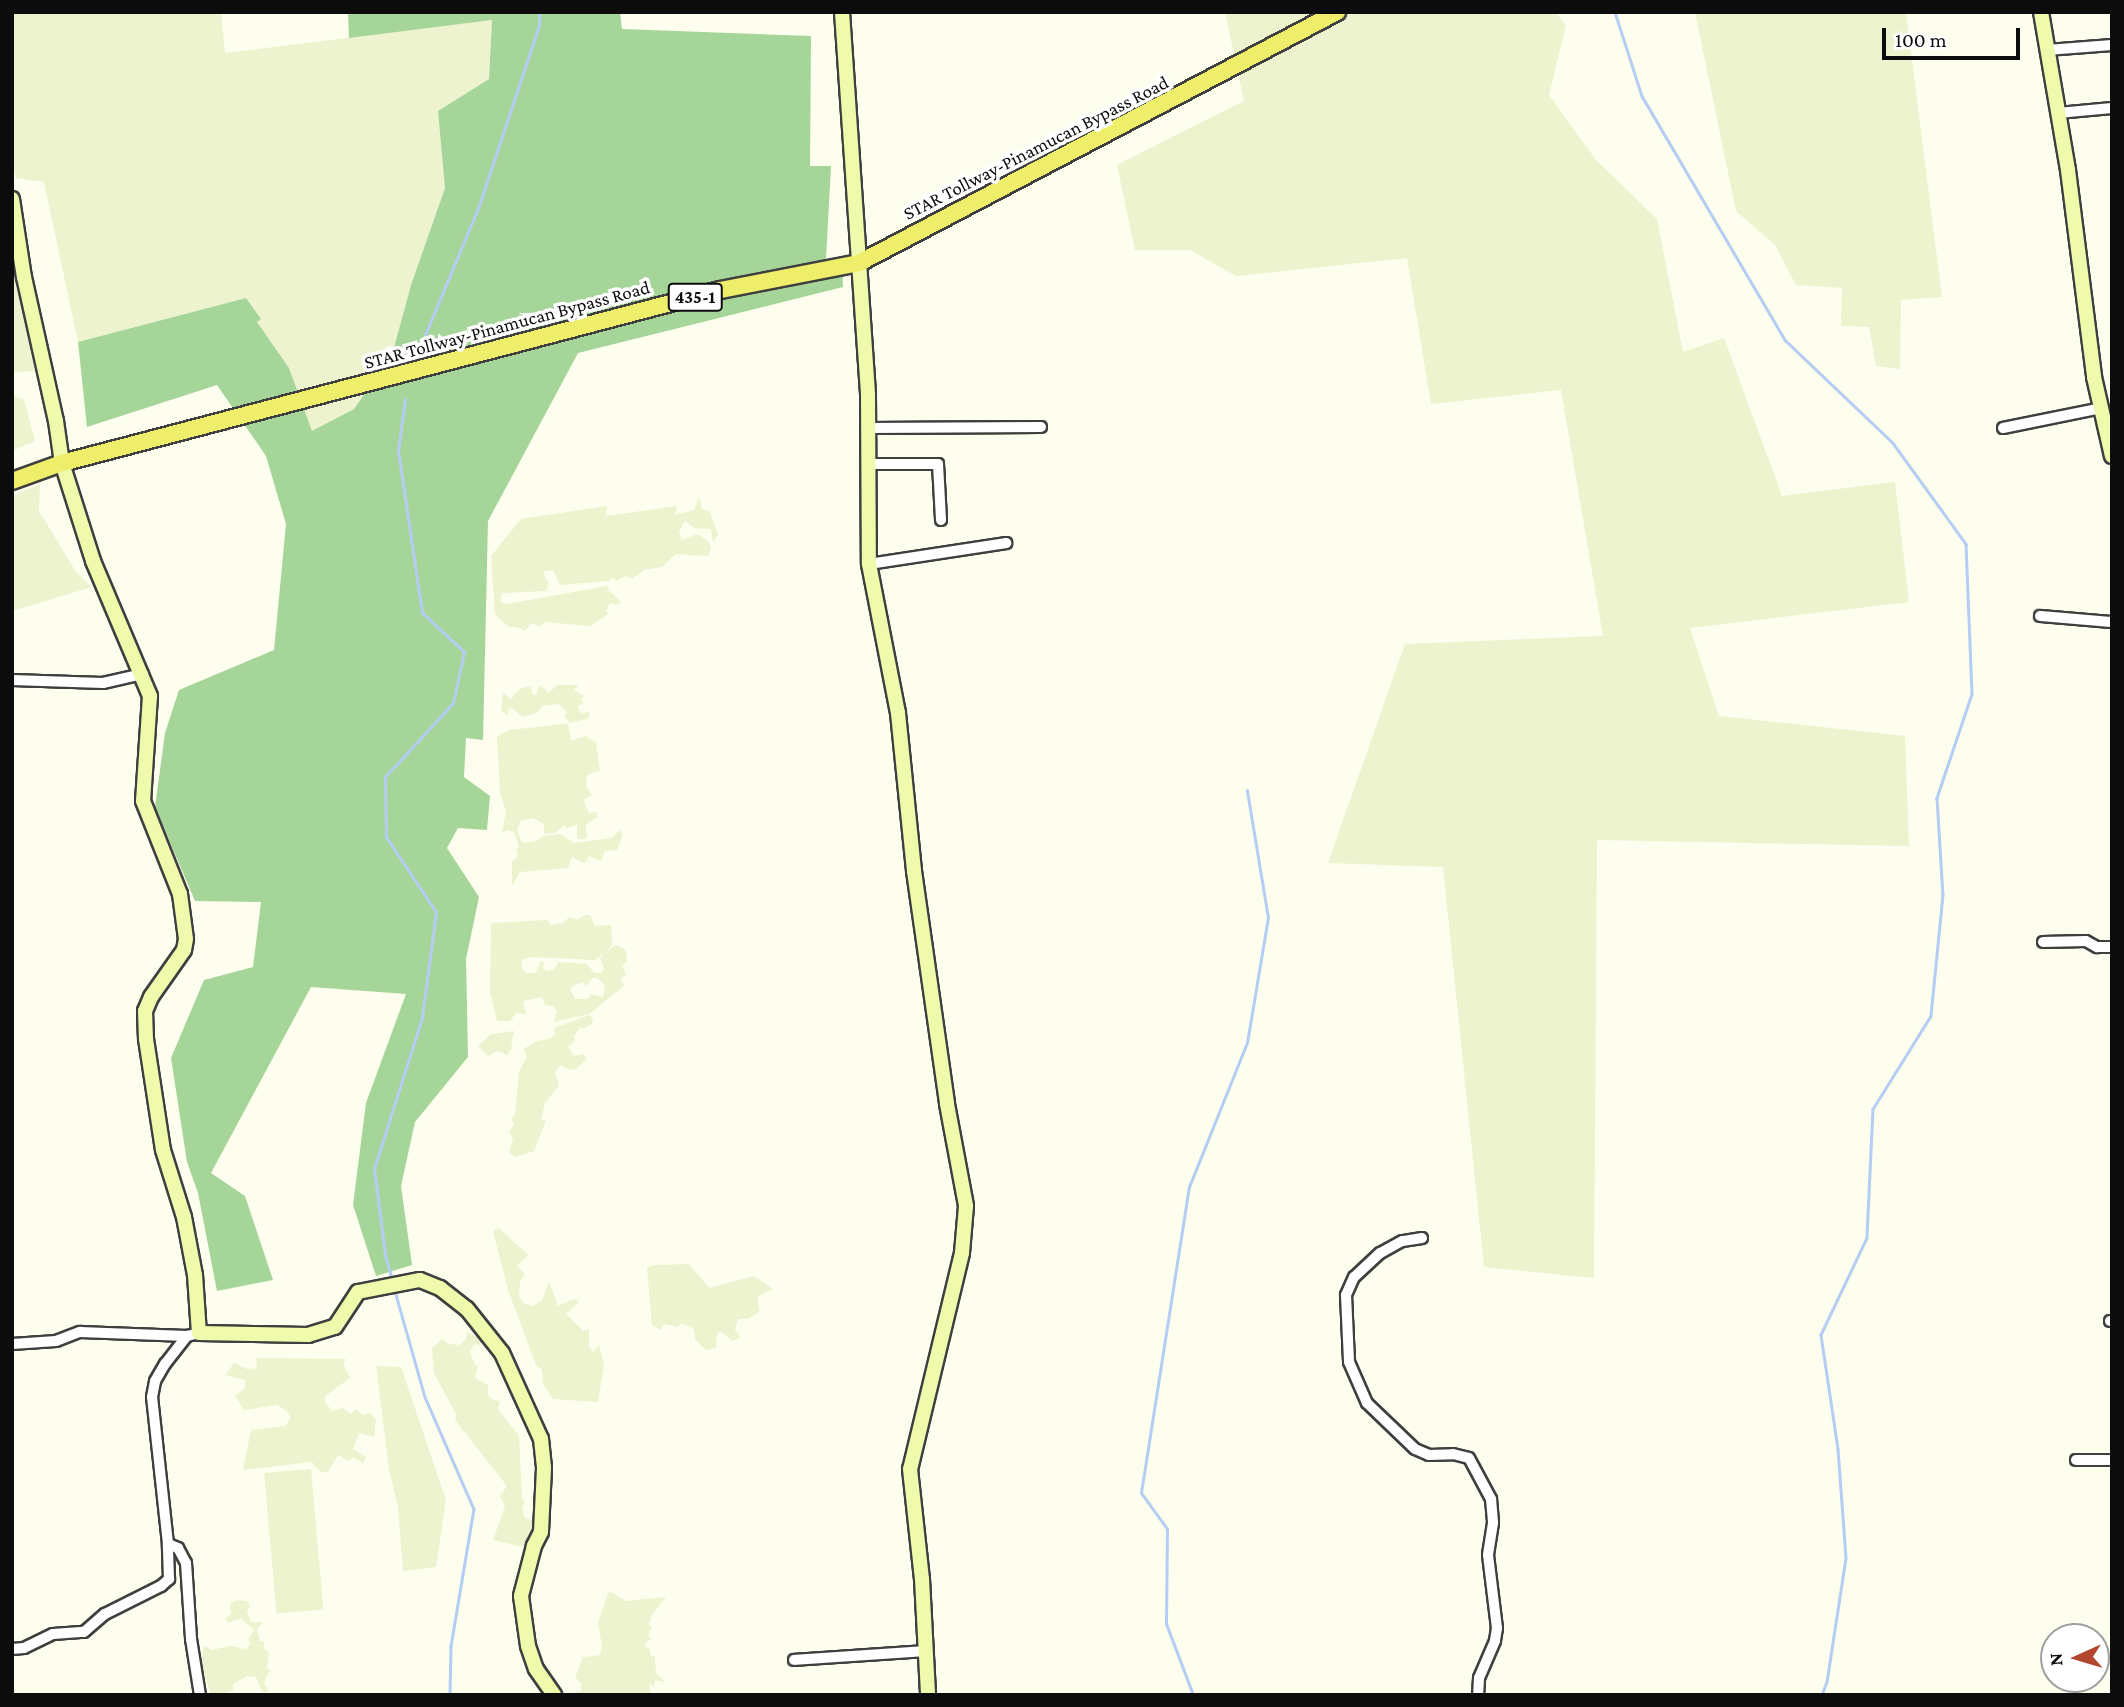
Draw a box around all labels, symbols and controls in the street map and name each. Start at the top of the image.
scale bar [1886,14,2024,58]
text: 100 m [1895,28,1947,52]
street label: STAR Tollway-Pinamucan Bypass Road [900,71,1172,225]
street label: STAR Tollway-Pinamucan Bypass Road [362,276,652,374]
road number: 435-1 [667,282,723,312]
north arrow [2040,1623,2110,1693]
text: N [2045,1652,2066,1667]

